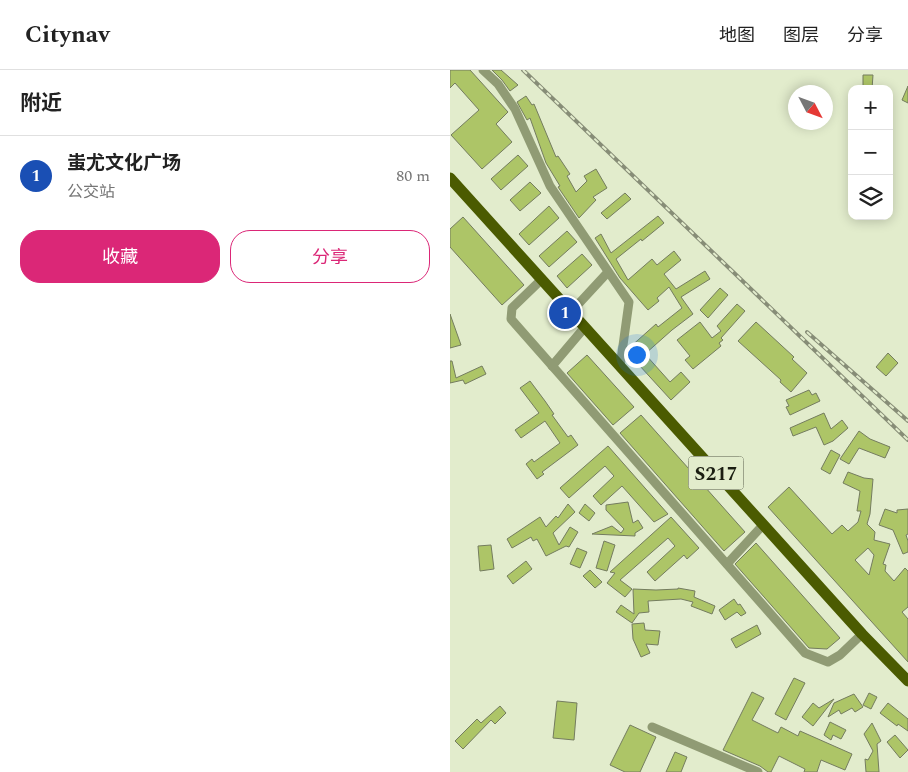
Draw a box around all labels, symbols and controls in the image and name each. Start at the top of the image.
text: Citynav [25,17,110,53]
text: 地图 [719,22,755,49]
text: 图层 [783,22,819,49]
text: 分享 [847,22,883,49]
north arrow [788,85,833,130]
map controls [848,85,893,220]
button: + [848,85,893,130]
text: 附近 [20,88,62,120]
button: − [848,130,893,175]
text: 蚩尤文化广场 [67,149,181,178]
text: 1 [32,164,40,188]
text: 80 m [396,164,430,188]
button: layers [848,175,893,220]
text: 公交站 [67,180,115,204]
button: 收藏 [20,230,220,283]
button: 分享 [230,230,430,283]
pin: 1 [549,294,581,332]
your location [624,342,650,368]
road number: S217 [688,456,744,489]

